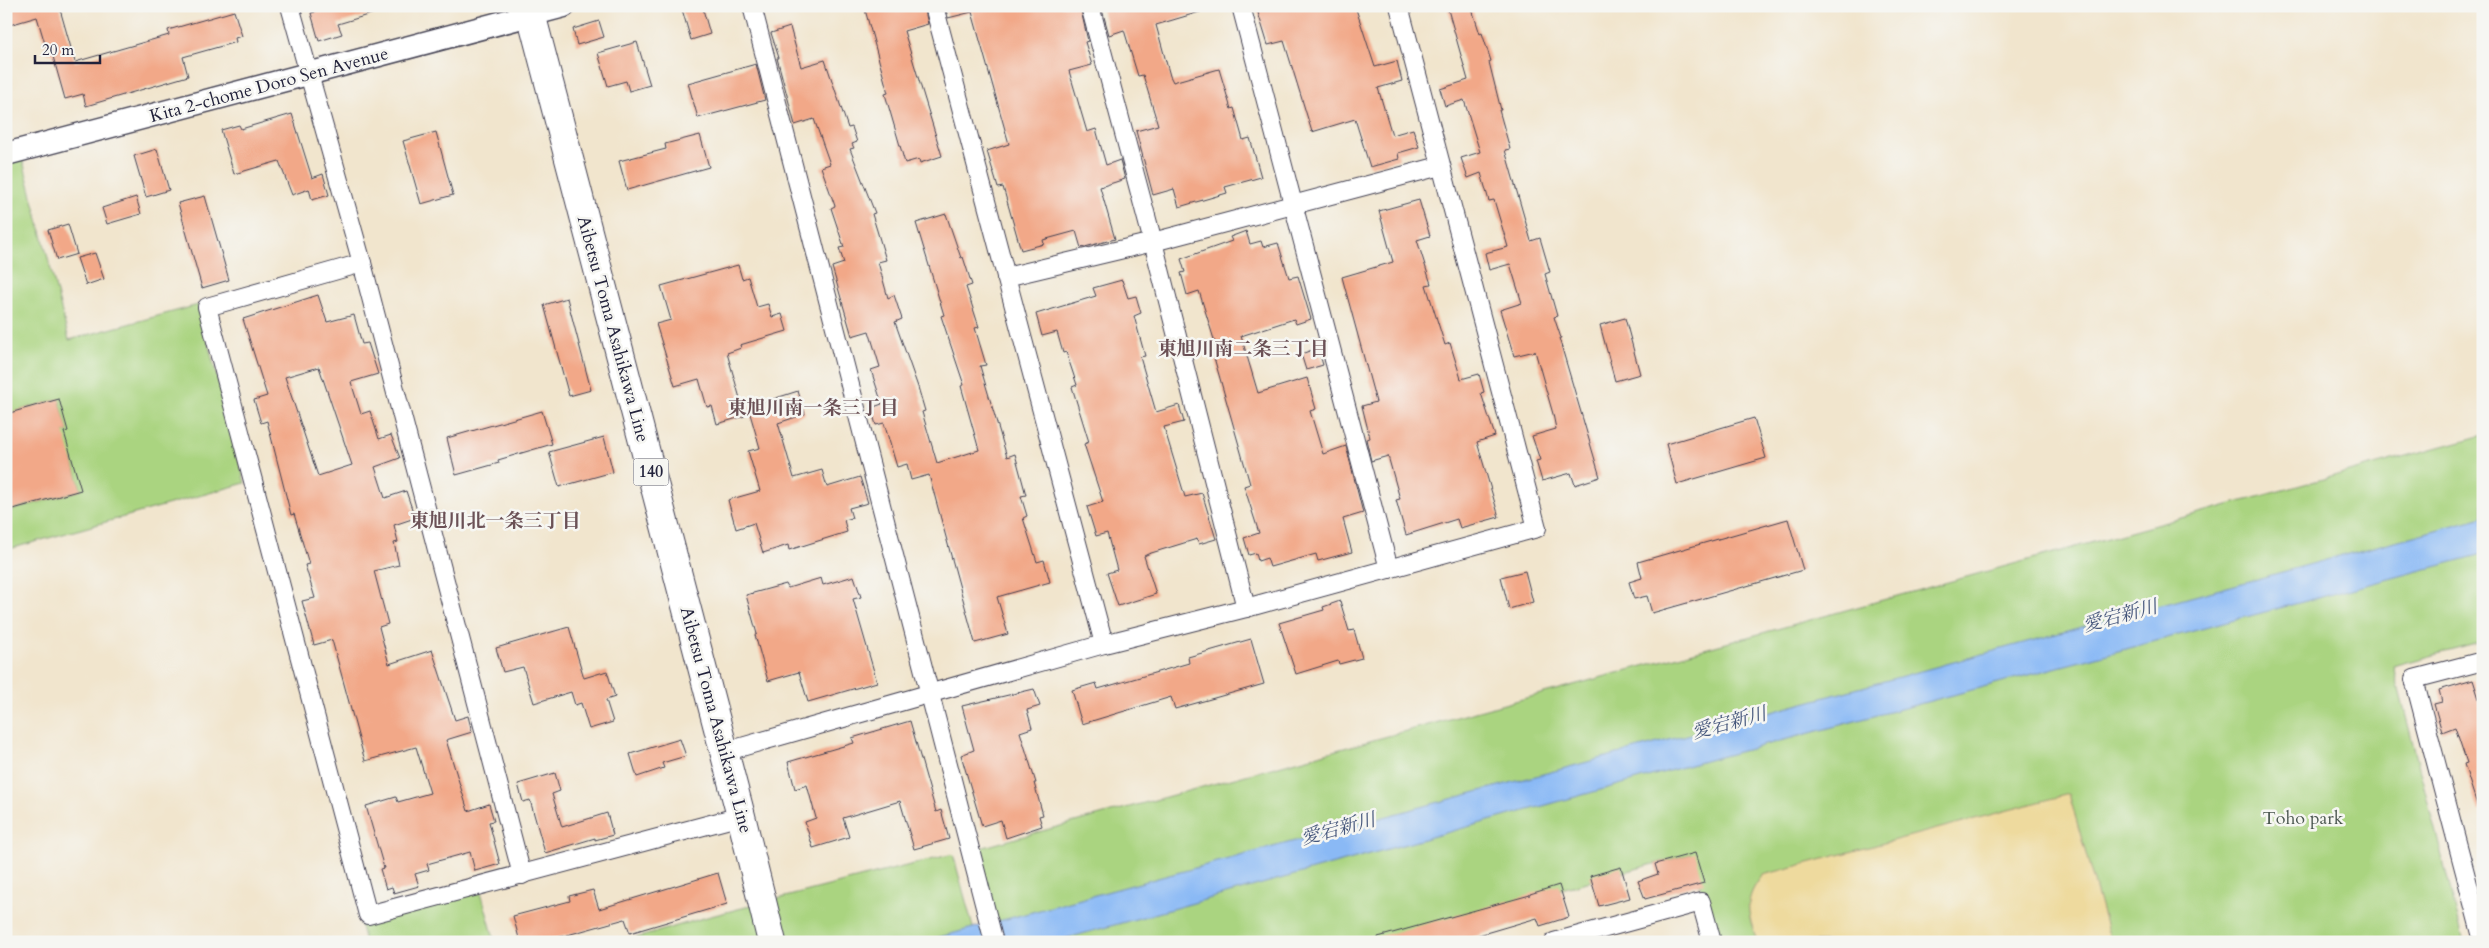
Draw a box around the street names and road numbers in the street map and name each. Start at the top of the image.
street label: Kita 2-chome Doro Sen Avenue [147,41,391,129]
street label: Aibetsu Toma Asahikawa Line [571,213,655,445]
road number: 140 [634,458,668,486]
street label: Aibetsu Toma Asahikawa Line [674,604,758,836]

